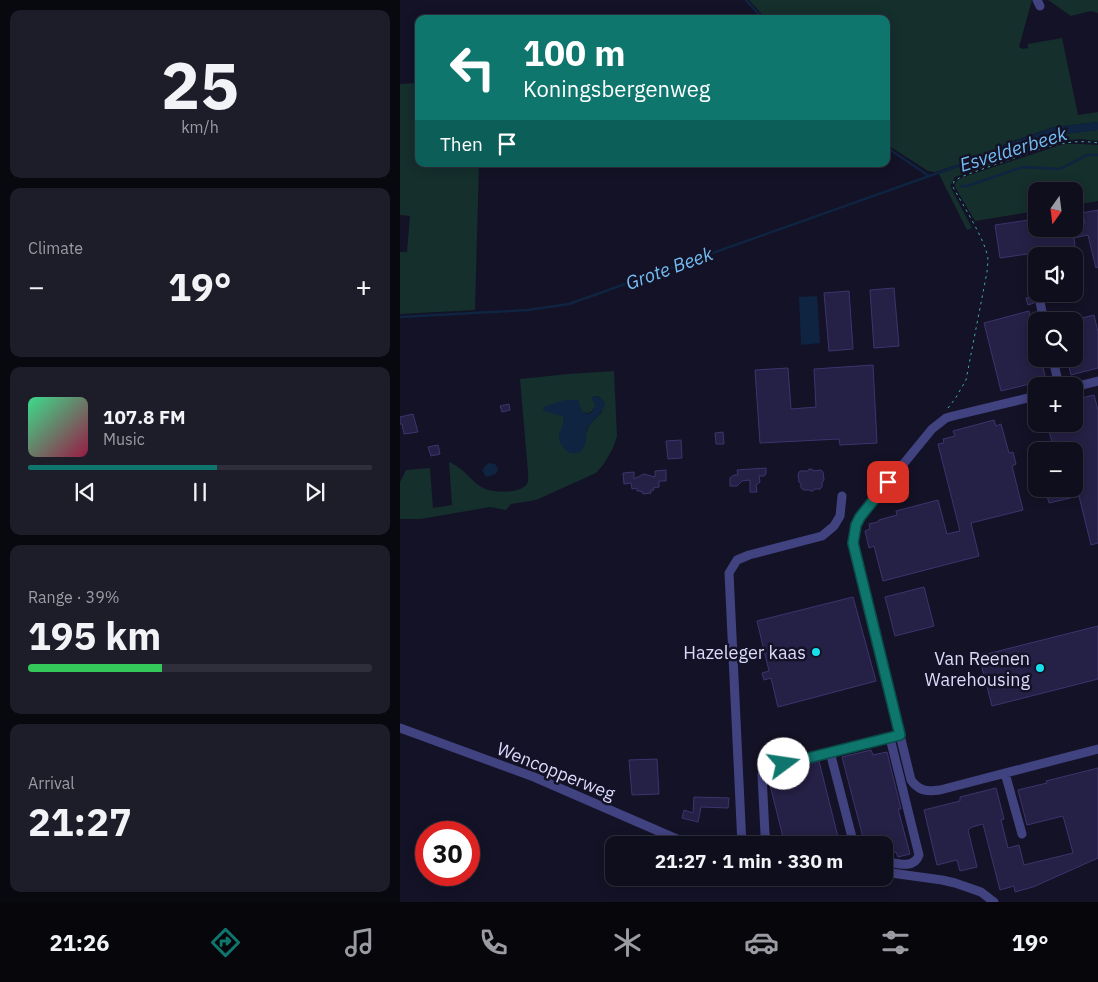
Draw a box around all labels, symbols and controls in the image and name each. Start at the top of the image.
text: 100 m [523,30,626,76]
icon: left [440,35,505,100]
text: 25 [161,42,239,127]
text: Koningsbergenweg [523,74,710,103]
text: km/h [181,117,219,137]
water label: Esvelderbeek [956,121,1071,177]
icon: arrive [493,130,521,158]
text: Then [440,132,483,156]
north arrow [1028,182,1082,238]
map controls [1028,182,1083,497]
text: Climate [28,238,83,258]
water label: Grote Beek [622,241,717,295]
button: sound [1028,247,1083,302]
text: 19° [168,262,232,311]
text: − [28,268,45,305]
text: + [355,268,372,305]
button: search [1028,312,1083,367]
button: + [1028,377,1083,432]
text: 107.8 FM [103,405,186,429]
text: Music [103,429,145,449]
button: − [1028,442,1083,497]
pin [867,461,909,503]
icon: arrive [874,468,902,496]
icon: previous [71,478,99,506]
icon: pause [186,478,214,506]
icon: next [301,478,329,506]
text: Range · 39% [28,587,120,607]
text: 195 km [28,611,161,660]
place label: Hazeleger kaas [683,641,806,664]
marker: Hazeleger kaas [810,646,822,658]
place label: Van Reenen Warehousing [925,647,1030,691]
marker: Van Reenen Warehousing [1034,662,1046,674]
street label: Wencopperweg [494,737,619,805]
position arrow [757,737,809,789]
text: Arrival [28,773,75,793]
text: 21:27 [28,797,132,846]
speed limit sign: 30 [415,821,480,886]
text: 21:27 · 1 min · 330 m [655,849,843,873]
icon: directions [208,925,243,960]
icon: music [342,925,377,960]
icon: phone [476,925,511,960]
icon: climate [610,925,645,960]
icon: car [744,925,779,960]
icon: filters [878,925,913,960]
text: 21:26 [49,928,110,957]
text: 19° [1012,928,1048,957]

